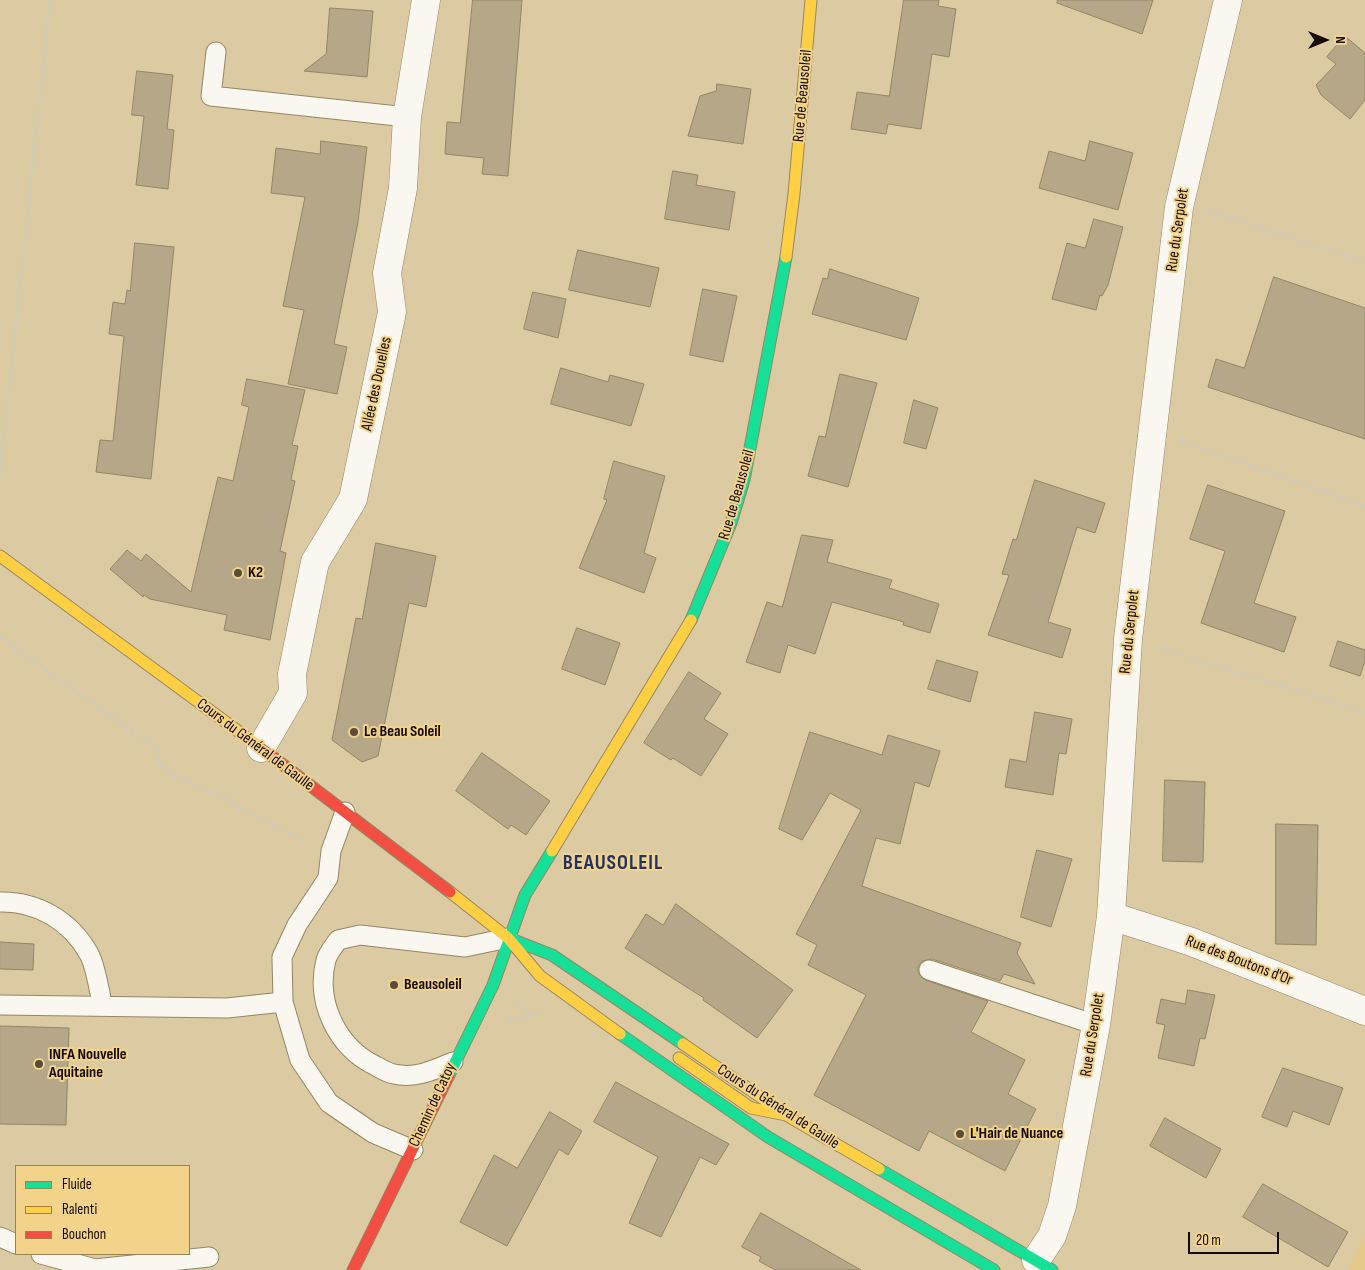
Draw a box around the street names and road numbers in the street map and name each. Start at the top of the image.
street label: Rue de Beausoleil [789,49,817,143]
street label: Rue du Serpolet [1163,187,1193,273]
street label: Allée des Douelles [358,335,396,433]
street label: Rue de Beausoleil [715,448,759,542]
street label: Rue du Serpolet [1116,589,1144,675]
street label: Cours du Général de Gaulle [193,695,317,795]
street label: Rue des Boutons d'Or [1183,932,1295,990]
street label: Rue du Serpolet [1077,992,1109,1078]
street label: Chemin de Catoy [405,1060,461,1150]
street label: Cours du Général de Gaulle [713,1060,843,1154]

